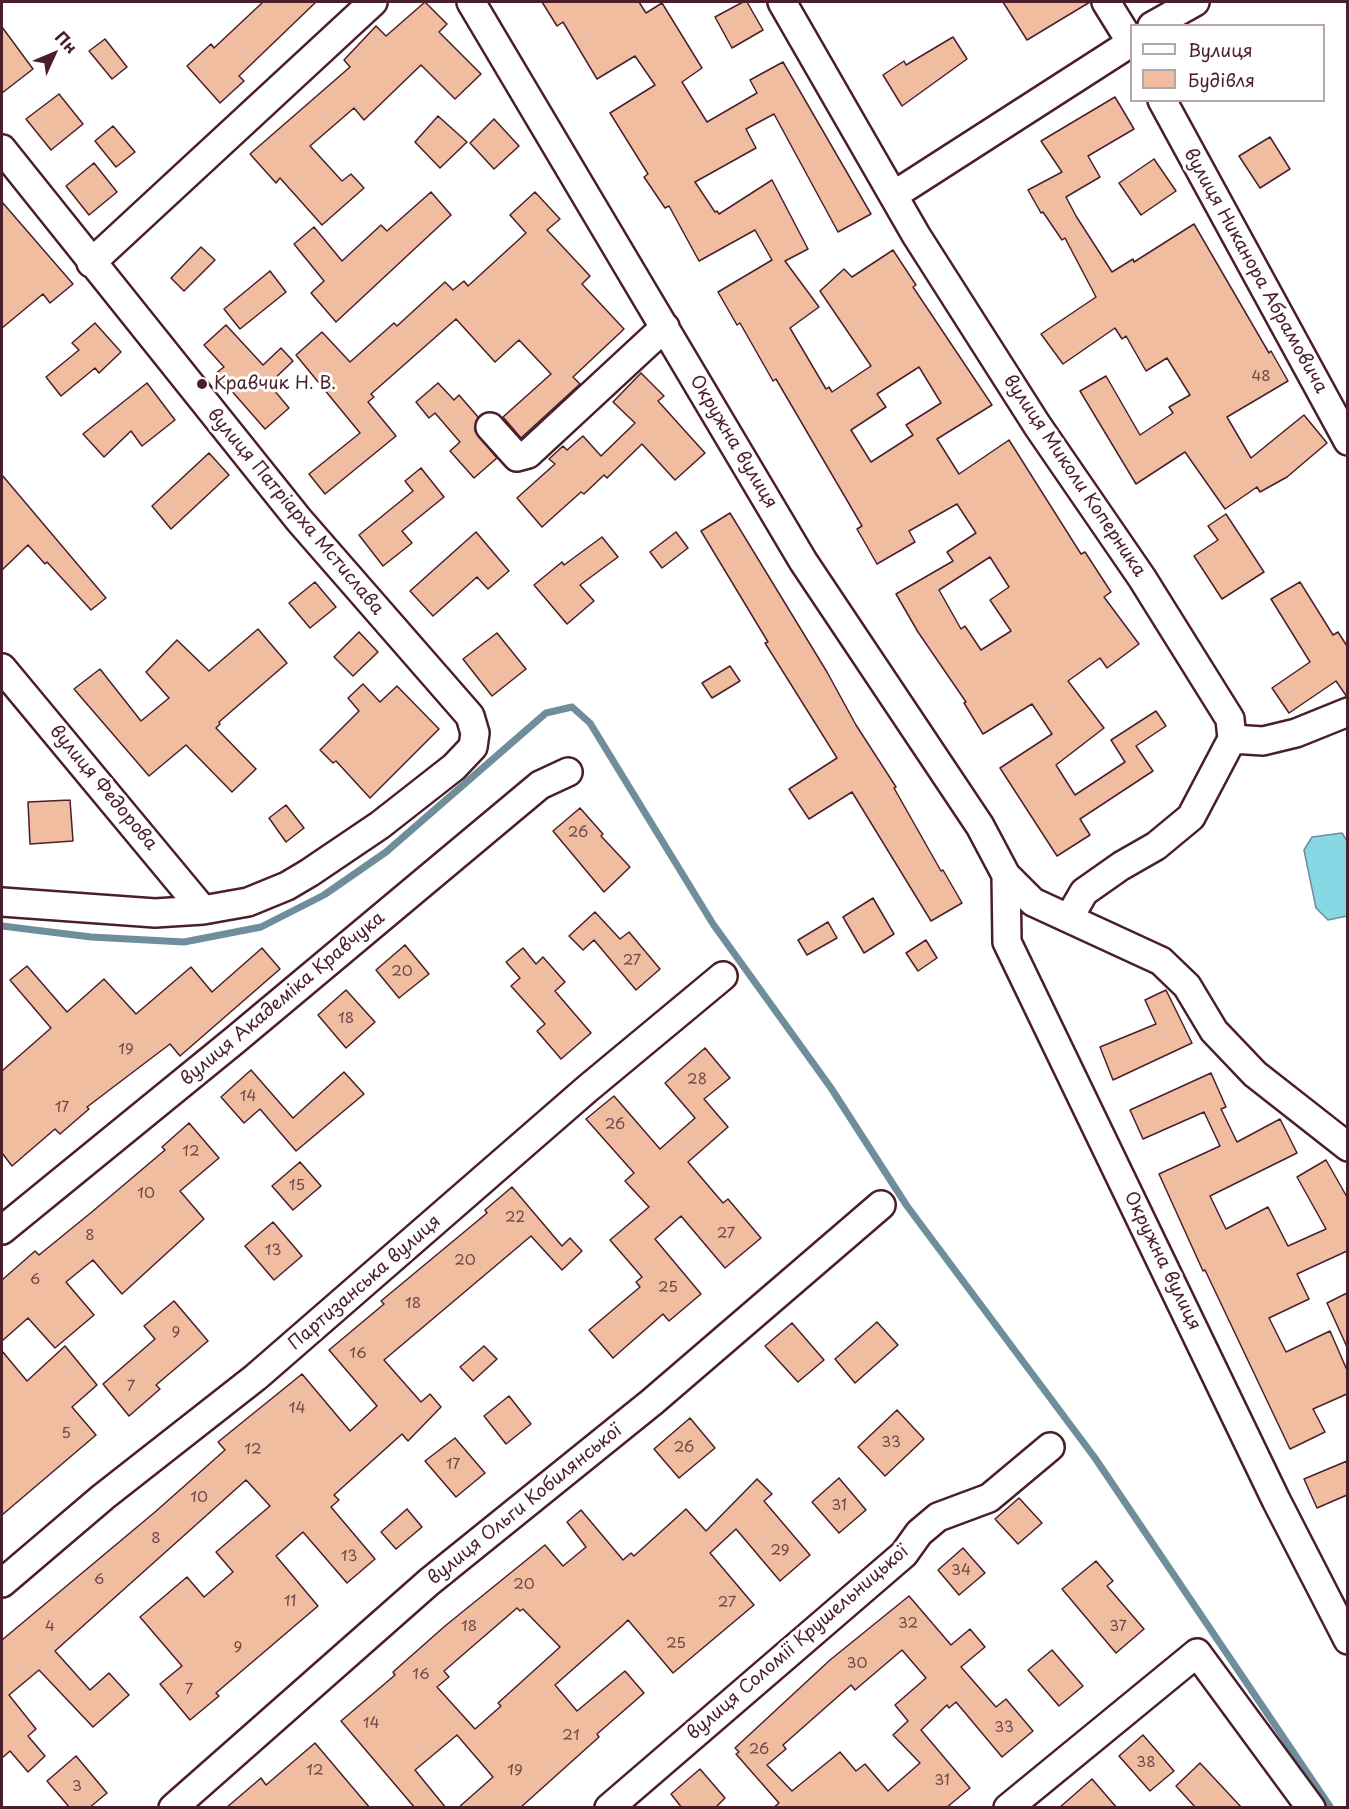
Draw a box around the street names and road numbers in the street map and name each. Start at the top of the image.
street label: вулиця Никанора Абрамовича [1179,145,1331,397]
street label: вулиця Миколи Коперника [998,371,1150,581]
street label: Окружна вулиця [685,372,781,512]
street label: вулиця Патріарха Мстислава [202,404,388,620]
street label: вулиця Федорова [44,721,162,855]
street label: вулиця Академіка Кравчука [177,907,389,1091]
street label: Окружна вулиця [1119,1188,1205,1334]
street label: Партизанська вулиця [284,1211,446,1355]
street label: вулиця Ольги Кобилянської [424,1420,626,1590]
street label: вулиця Соломії Крушельницької [683,1541,913,1745]

